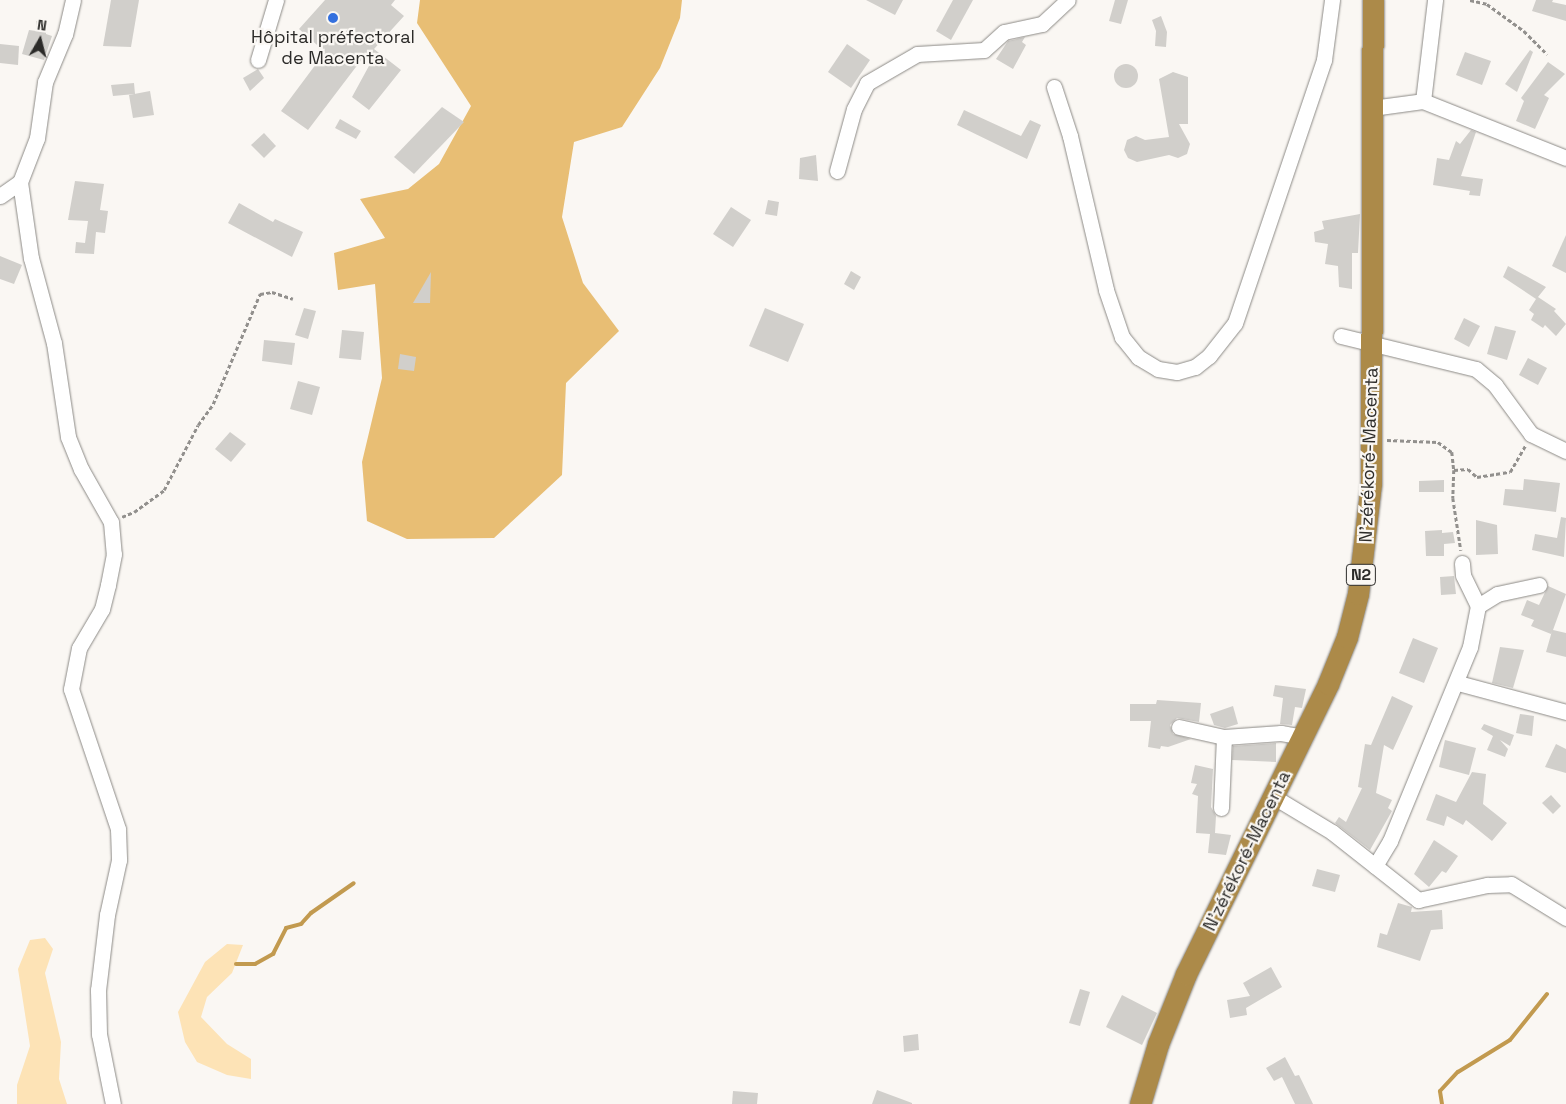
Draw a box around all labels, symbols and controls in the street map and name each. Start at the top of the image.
marker: Hôpital préfectoral de Macenta [326,11,340,25]
north arrow [15,15,65,65]
text: N [36,16,48,35]
place label: Hôpital préfectoral de Macenta [251,27,415,70]
street label: N'zérékoré-Macenta [1355,367,1383,543]
road number: N2 [1345,562,1377,588]
street label: N'zérékoré-Macenta [1199,767,1295,935]

